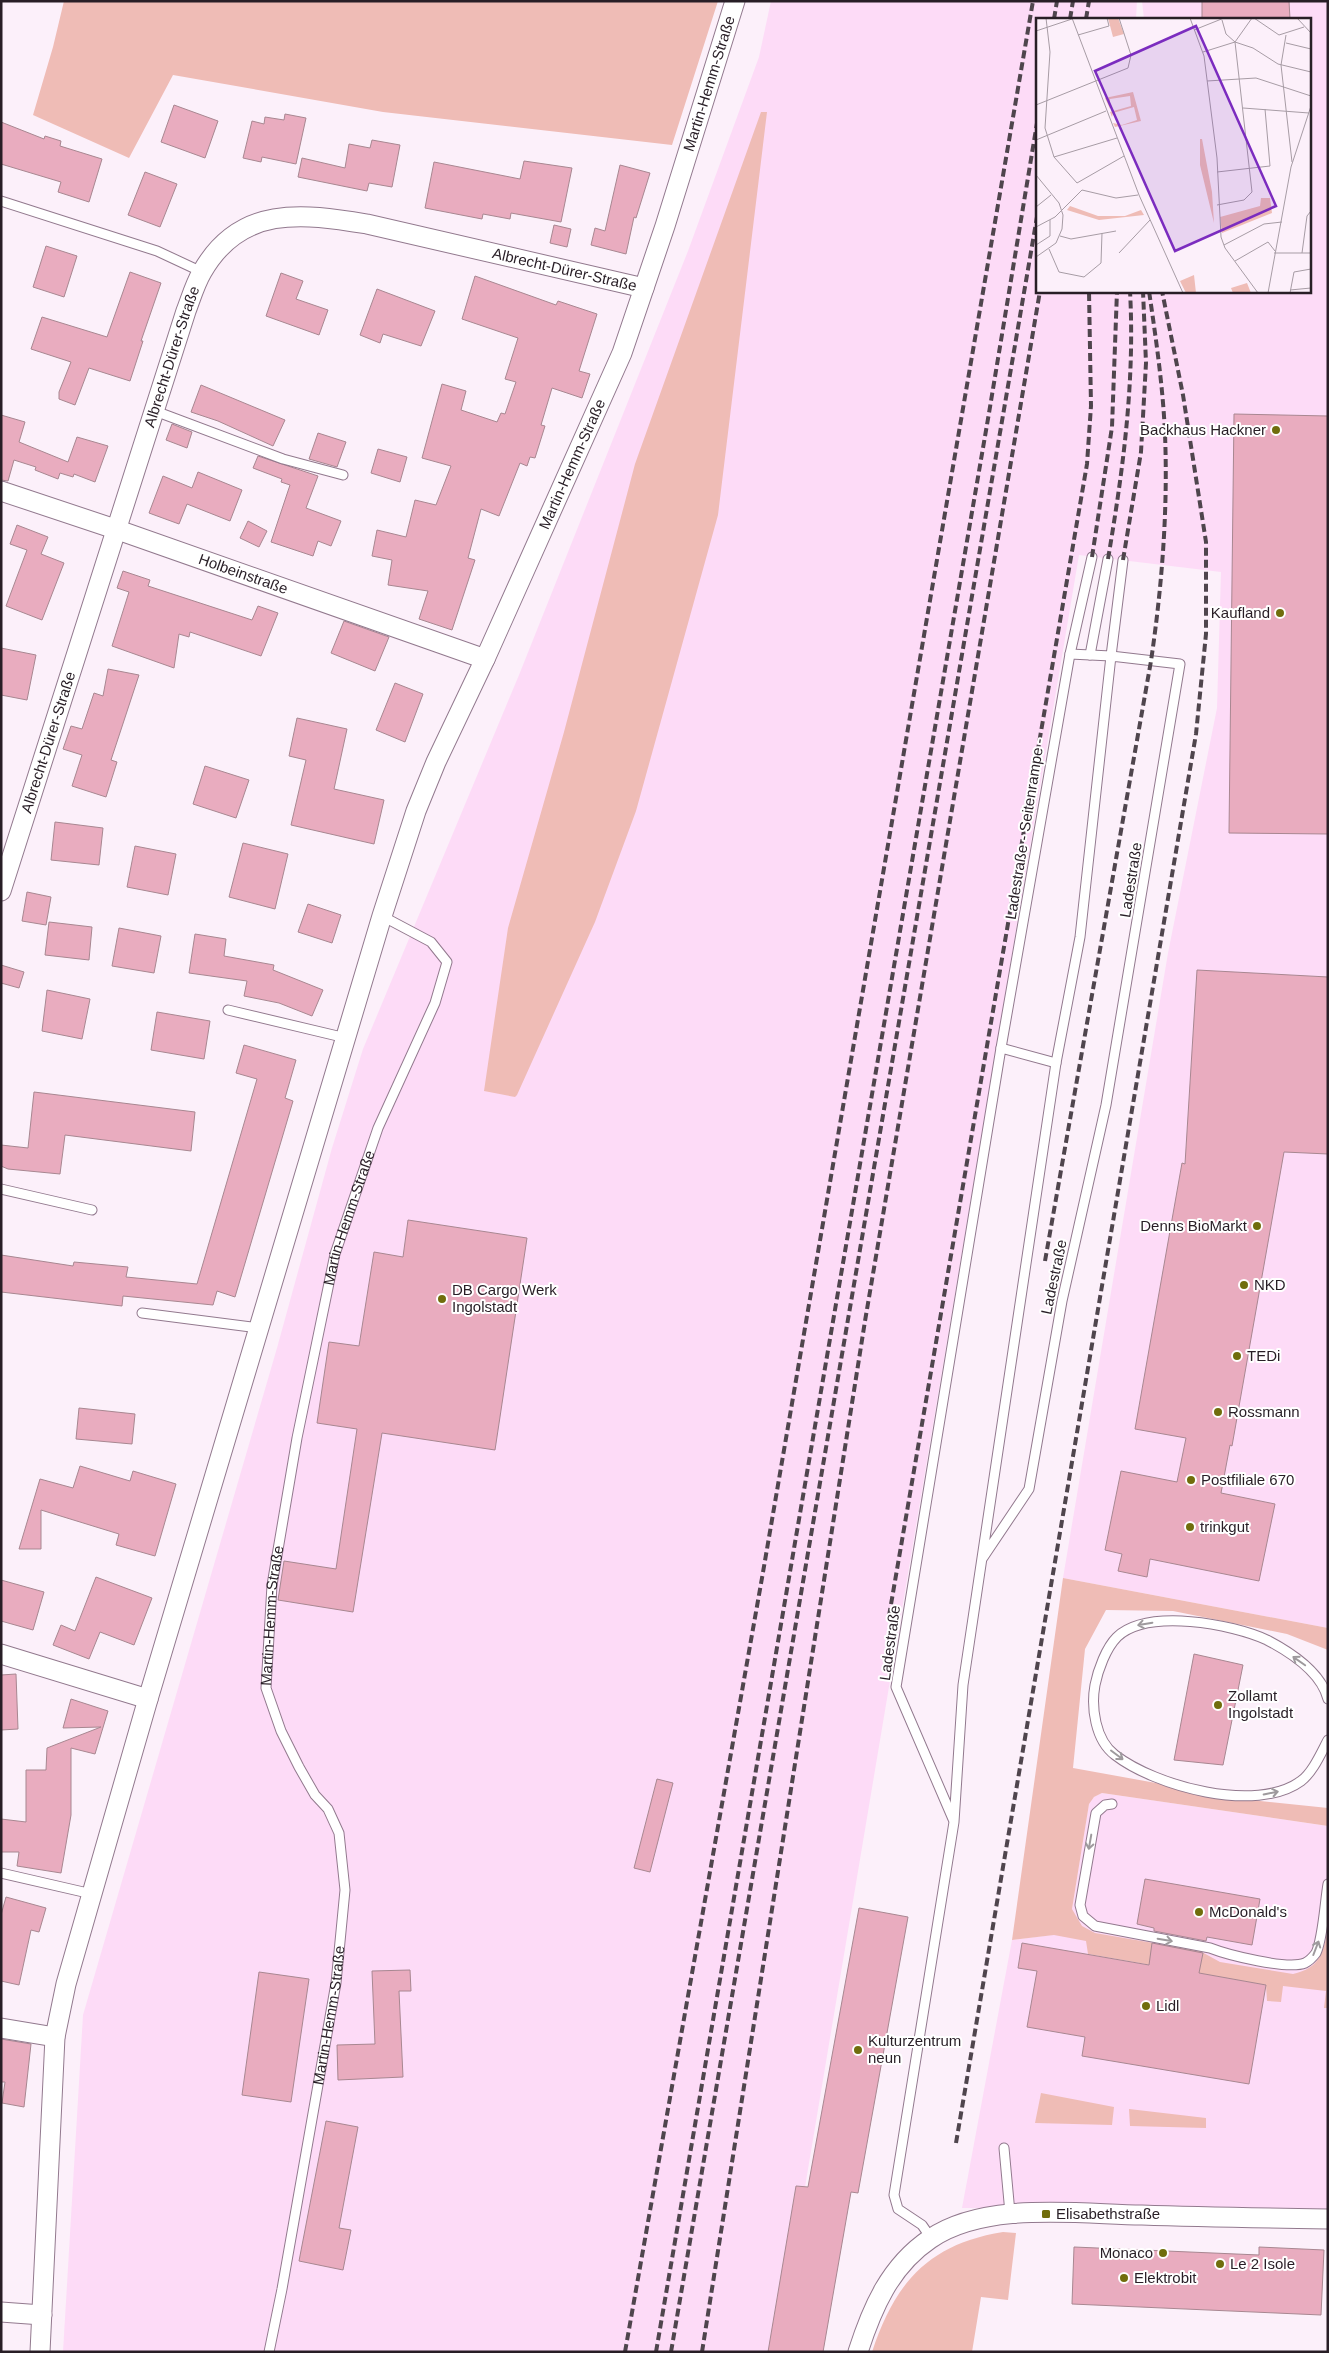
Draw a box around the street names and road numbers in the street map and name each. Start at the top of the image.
street label: Martin-Hemm-Straße [680,14,738,153]
street label: Albrecht-Dürer-Straße [491,244,638,294]
street label: Albrecht-Dürer-Straße [140,283,202,429]
street label: Martin-Hemm-Straße [535,396,608,532]
street label: Holbeinstraße [196,550,290,597]
street label: Albrecht-Dürer-Straße [17,669,78,815]
street label: Ladestraße - Seitenrampe - [1002,737,1047,921]
street label: Ladestraße [1116,841,1145,919]
street label: Martin-Hemm-Straße [320,1148,378,1287]
street label: Ladestraße [1037,1238,1070,1316]
street label: Martin-Hemm-Straße [257,1544,287,1686]
street label: Ladestraße [876,1604,903,1682]
street label: Martin-Hemm-Straße [309,1945,348,2086]

